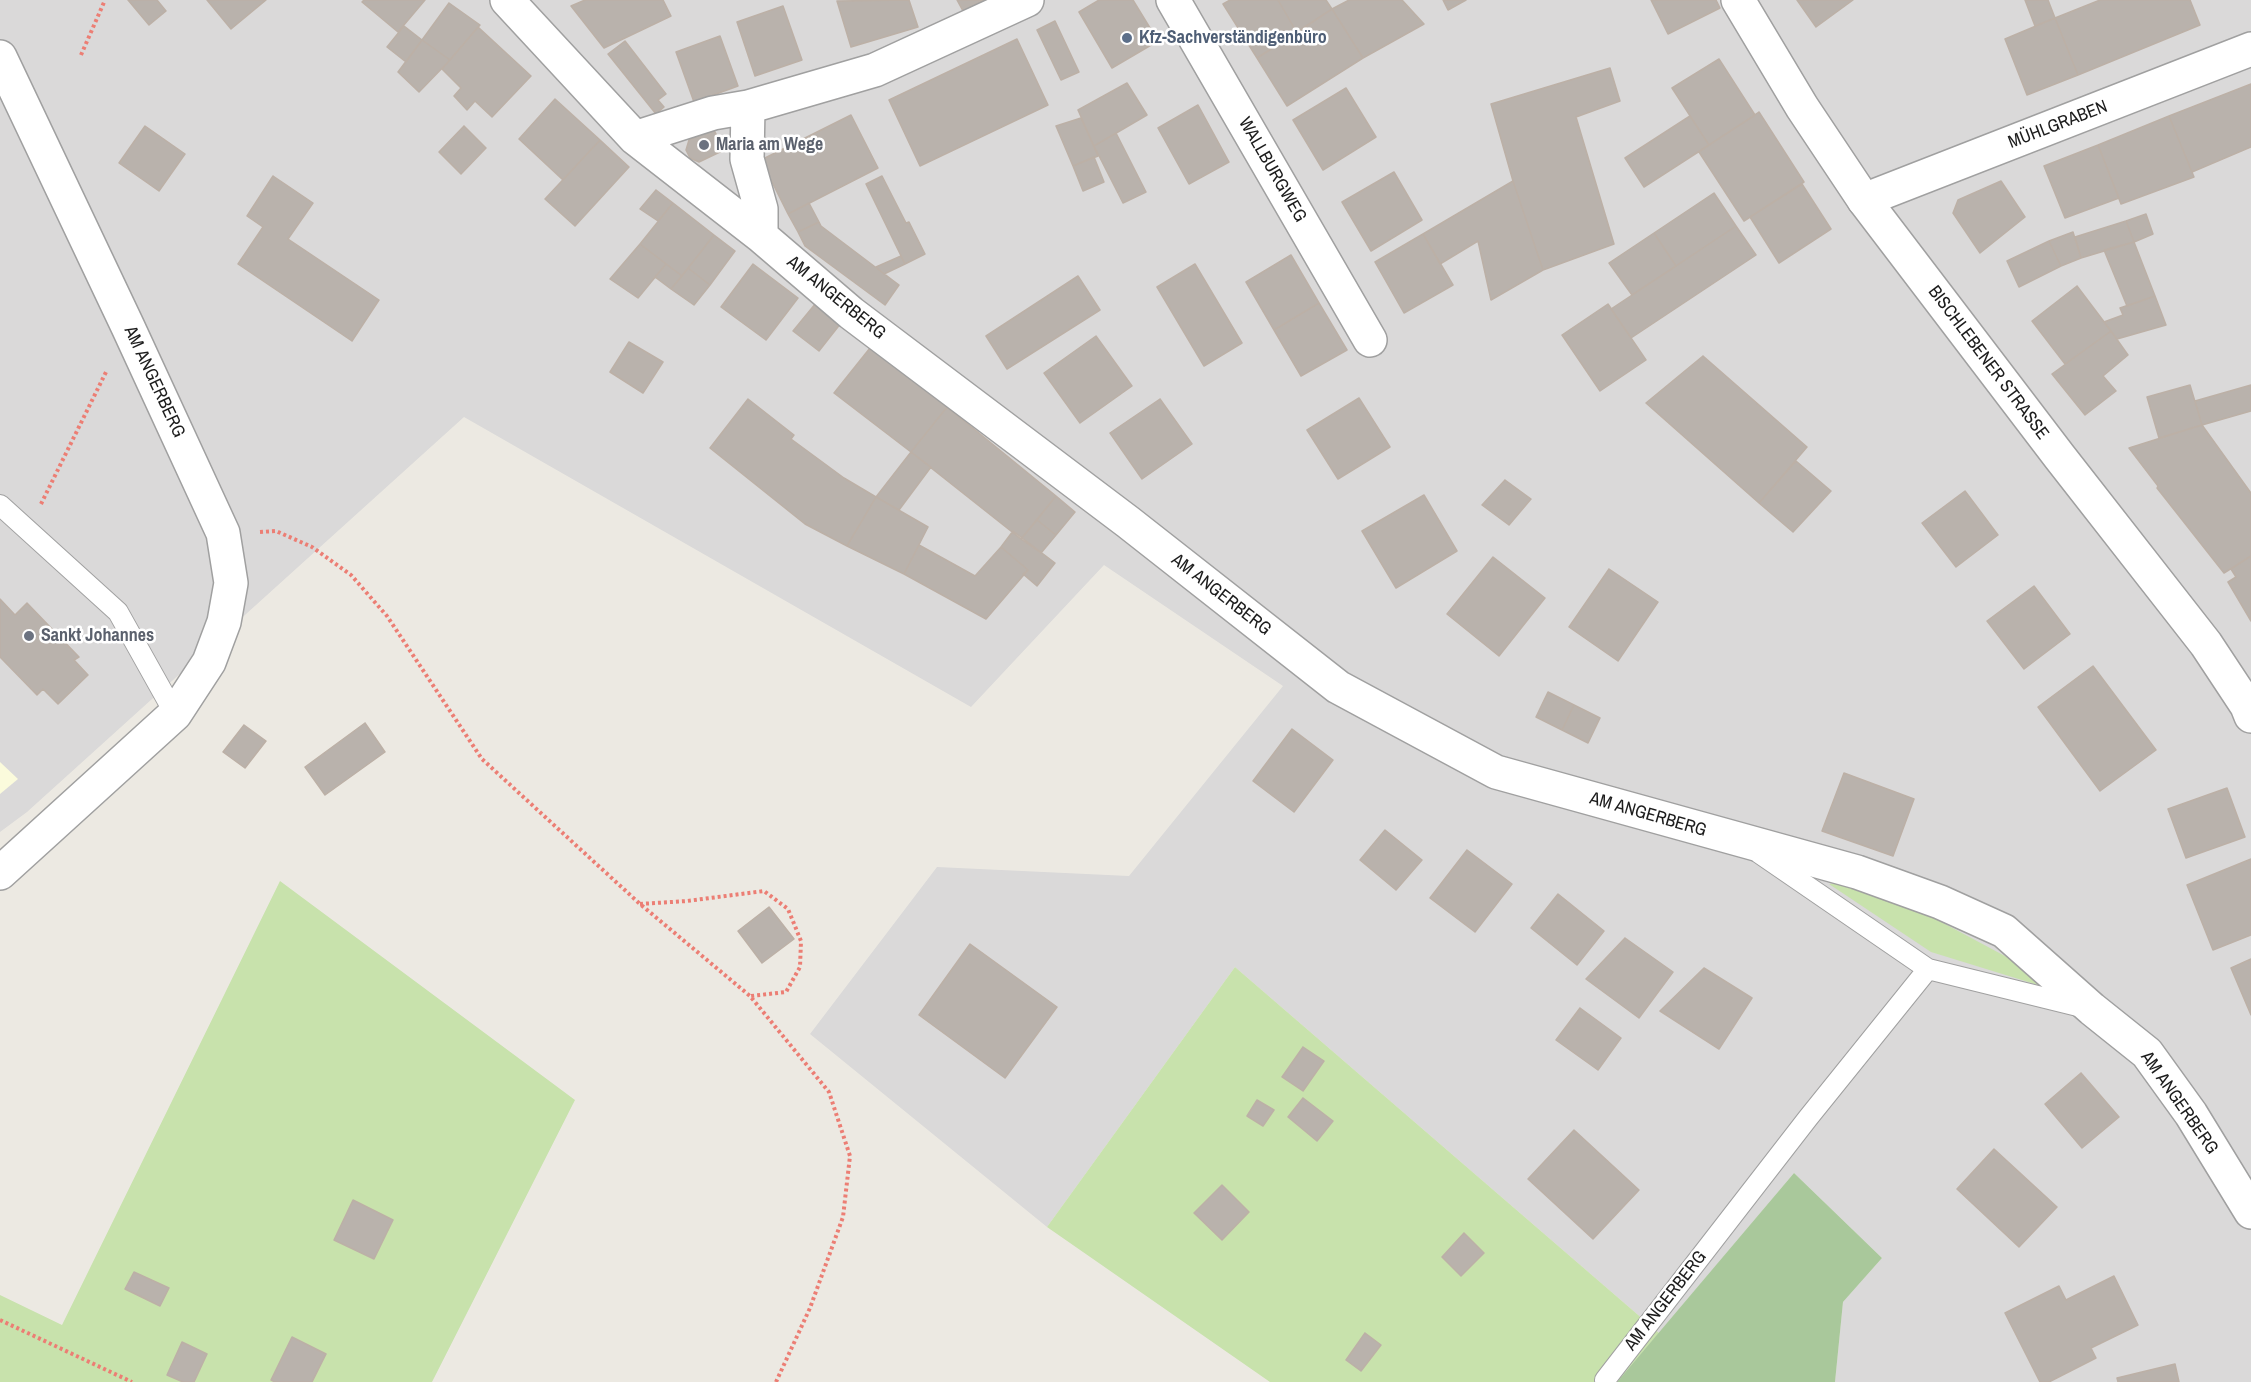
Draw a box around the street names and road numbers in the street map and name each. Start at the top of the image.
street label: MÜHLGRABEN [2006,96,2110,154]
street label: WALLBURGWEG [1233,114,1311,226]
street label: AM ANGERBERG [782,252,890,344]
street label: BISCHLEBENER STRASSE [1923,282,2053,444]
street label: AM ANGERBERG [119,323,189,441]
street label: AM ANGERBERG [1167,549,1275,641]
street label: AM ANGERBERG [1587,788,1709,842]
street label: AM ANGERBERG [2136,1047,2222,1159]
street label: AM ANGERBERG [1620,1247,1712,1355]

